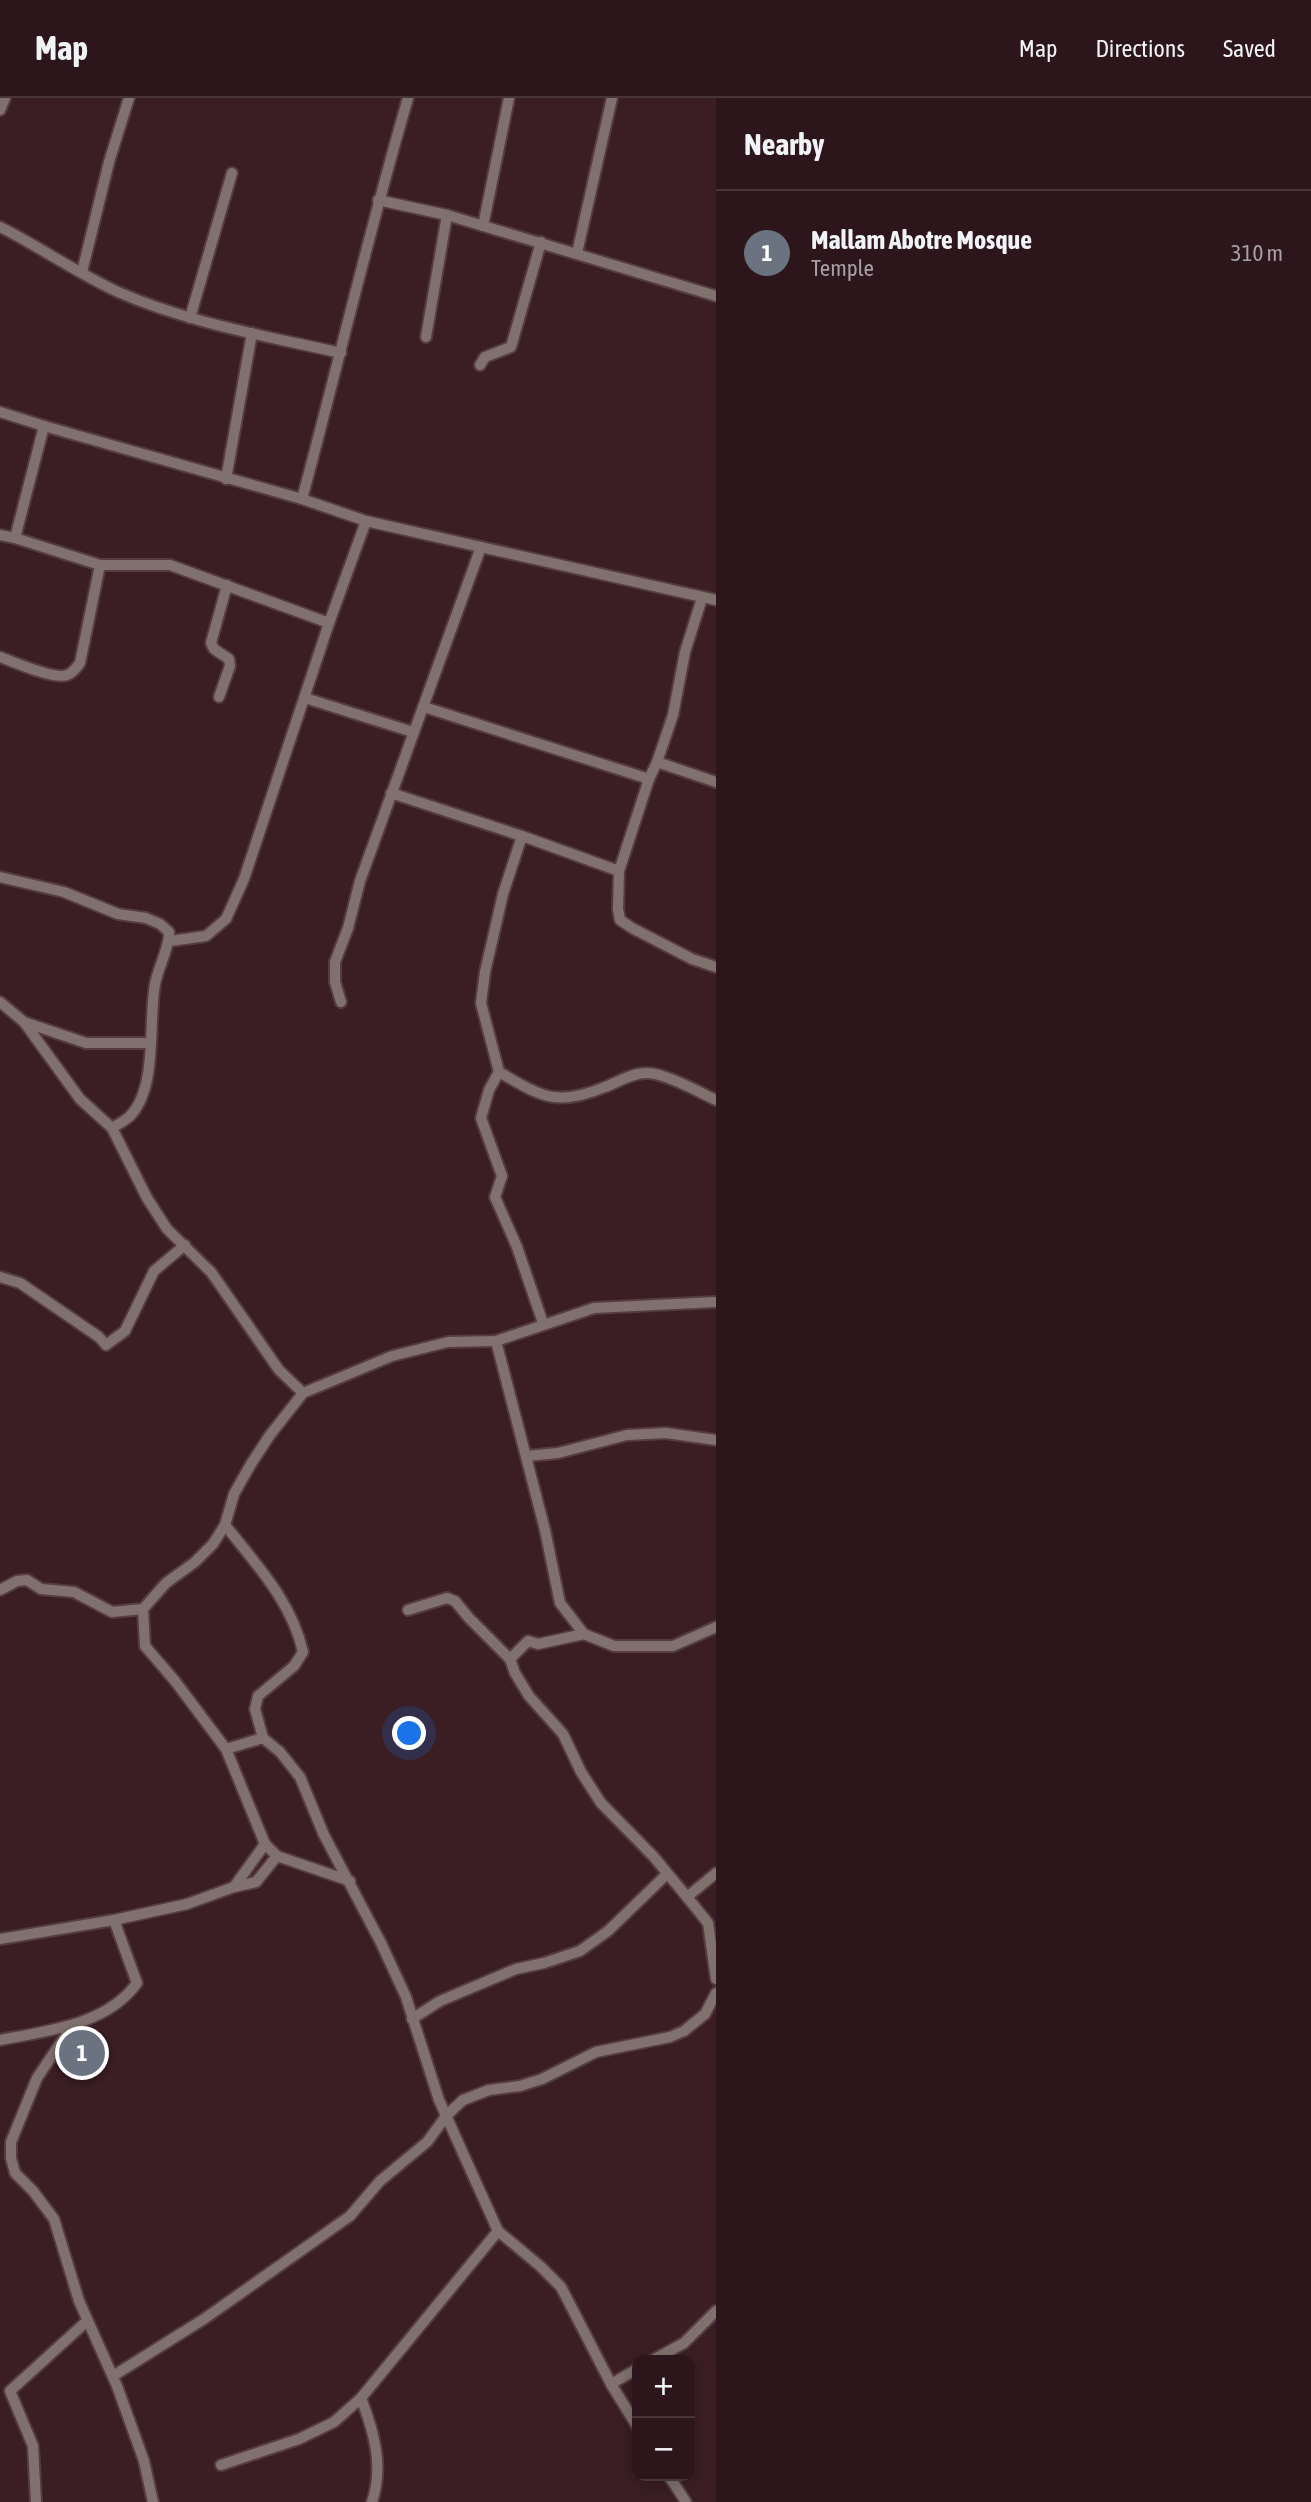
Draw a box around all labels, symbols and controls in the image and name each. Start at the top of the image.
text: Map [35,29,88,67]
text: Map [1019,35,1057,62]
text: Directions [1095,35,1185,62]
text: Saved [1223,35,1276,62]
text: Nearby [744,127,824,161]
text: Mallam Abotre Mosque [811,225,1032,255]
text: 1 [762,240,772,266]
text: 310 m [1231,240,1283,266]
text: Temple [811,255,874,281]
your location [392,1716,426,1750]
pin: 1 [59,2027,105,2079]
map controls [632,2355,695,2481]
button: + [632,2355,695,2418]
button: − [632,2418,695,2481]

